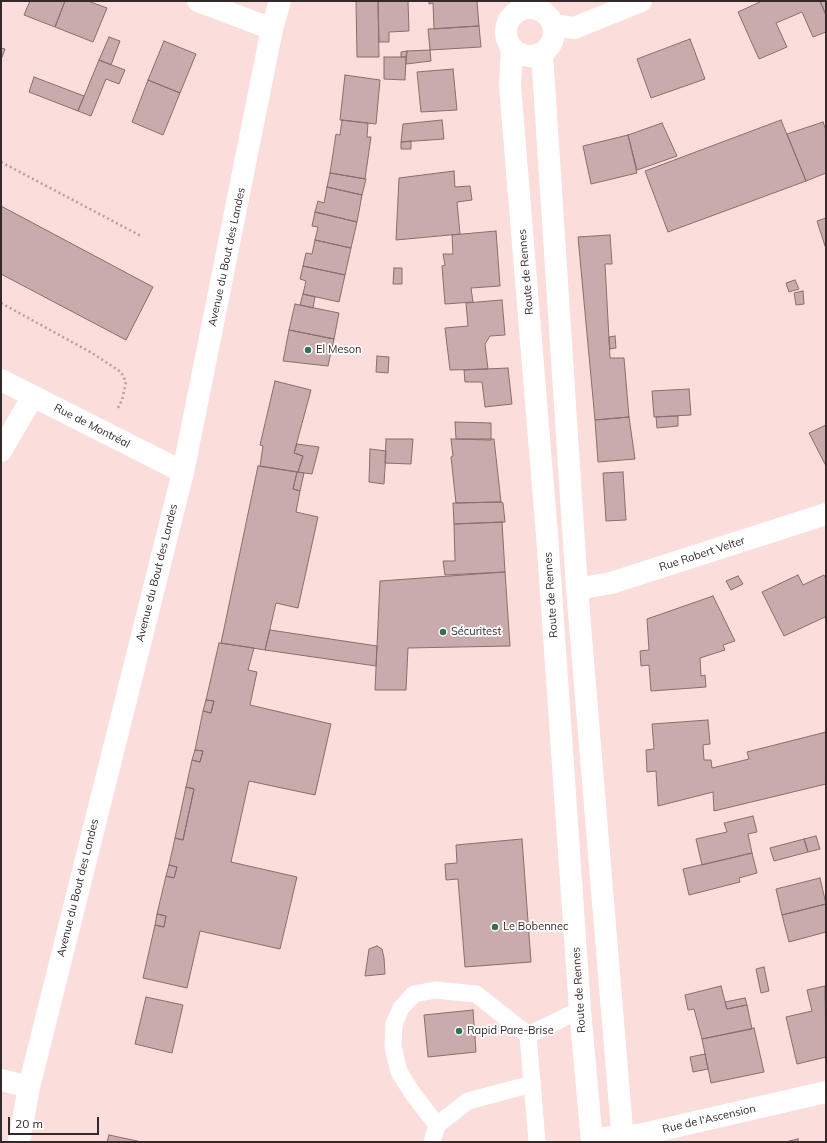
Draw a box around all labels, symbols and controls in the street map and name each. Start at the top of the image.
street label: Avenue du Bout des Landes [206,186,248,328]
street label: Route de Rennes [516,229,536,315]
place label: El Meson [316,343,362,357]
marker: El Meson [303,345,313,355]
street label: Rue de Montréal [52,401,132,451]
street label: Avenue du Bout des Landes [133,503,181,643]
street label: Rue Robert Velter [657,534,747,574]
street label: Route de Rennes [541,552,561,638]
place label: Sécuritest [451,625,501,639]
marker: Sécuritest [438,627,448,637]
street label: Avenue du Bout des Landes [54,818,102,958]
place label: Le Bobennec [503,920,568,934]
marker: Le Bobennec [490,922,500,932]
street label: Route de Rennes [569,947,589,1033]
place label: Rapid Pare-Brise [467,1024,554,1038]
marker: Rapid Pare-Brise [454,1026,464,1036]
street label: Rue de l'Ascension [661,1102,757,1136]
scale bar [10,1109,101,1135]
text: 20 m [15,1116,43,1131]

